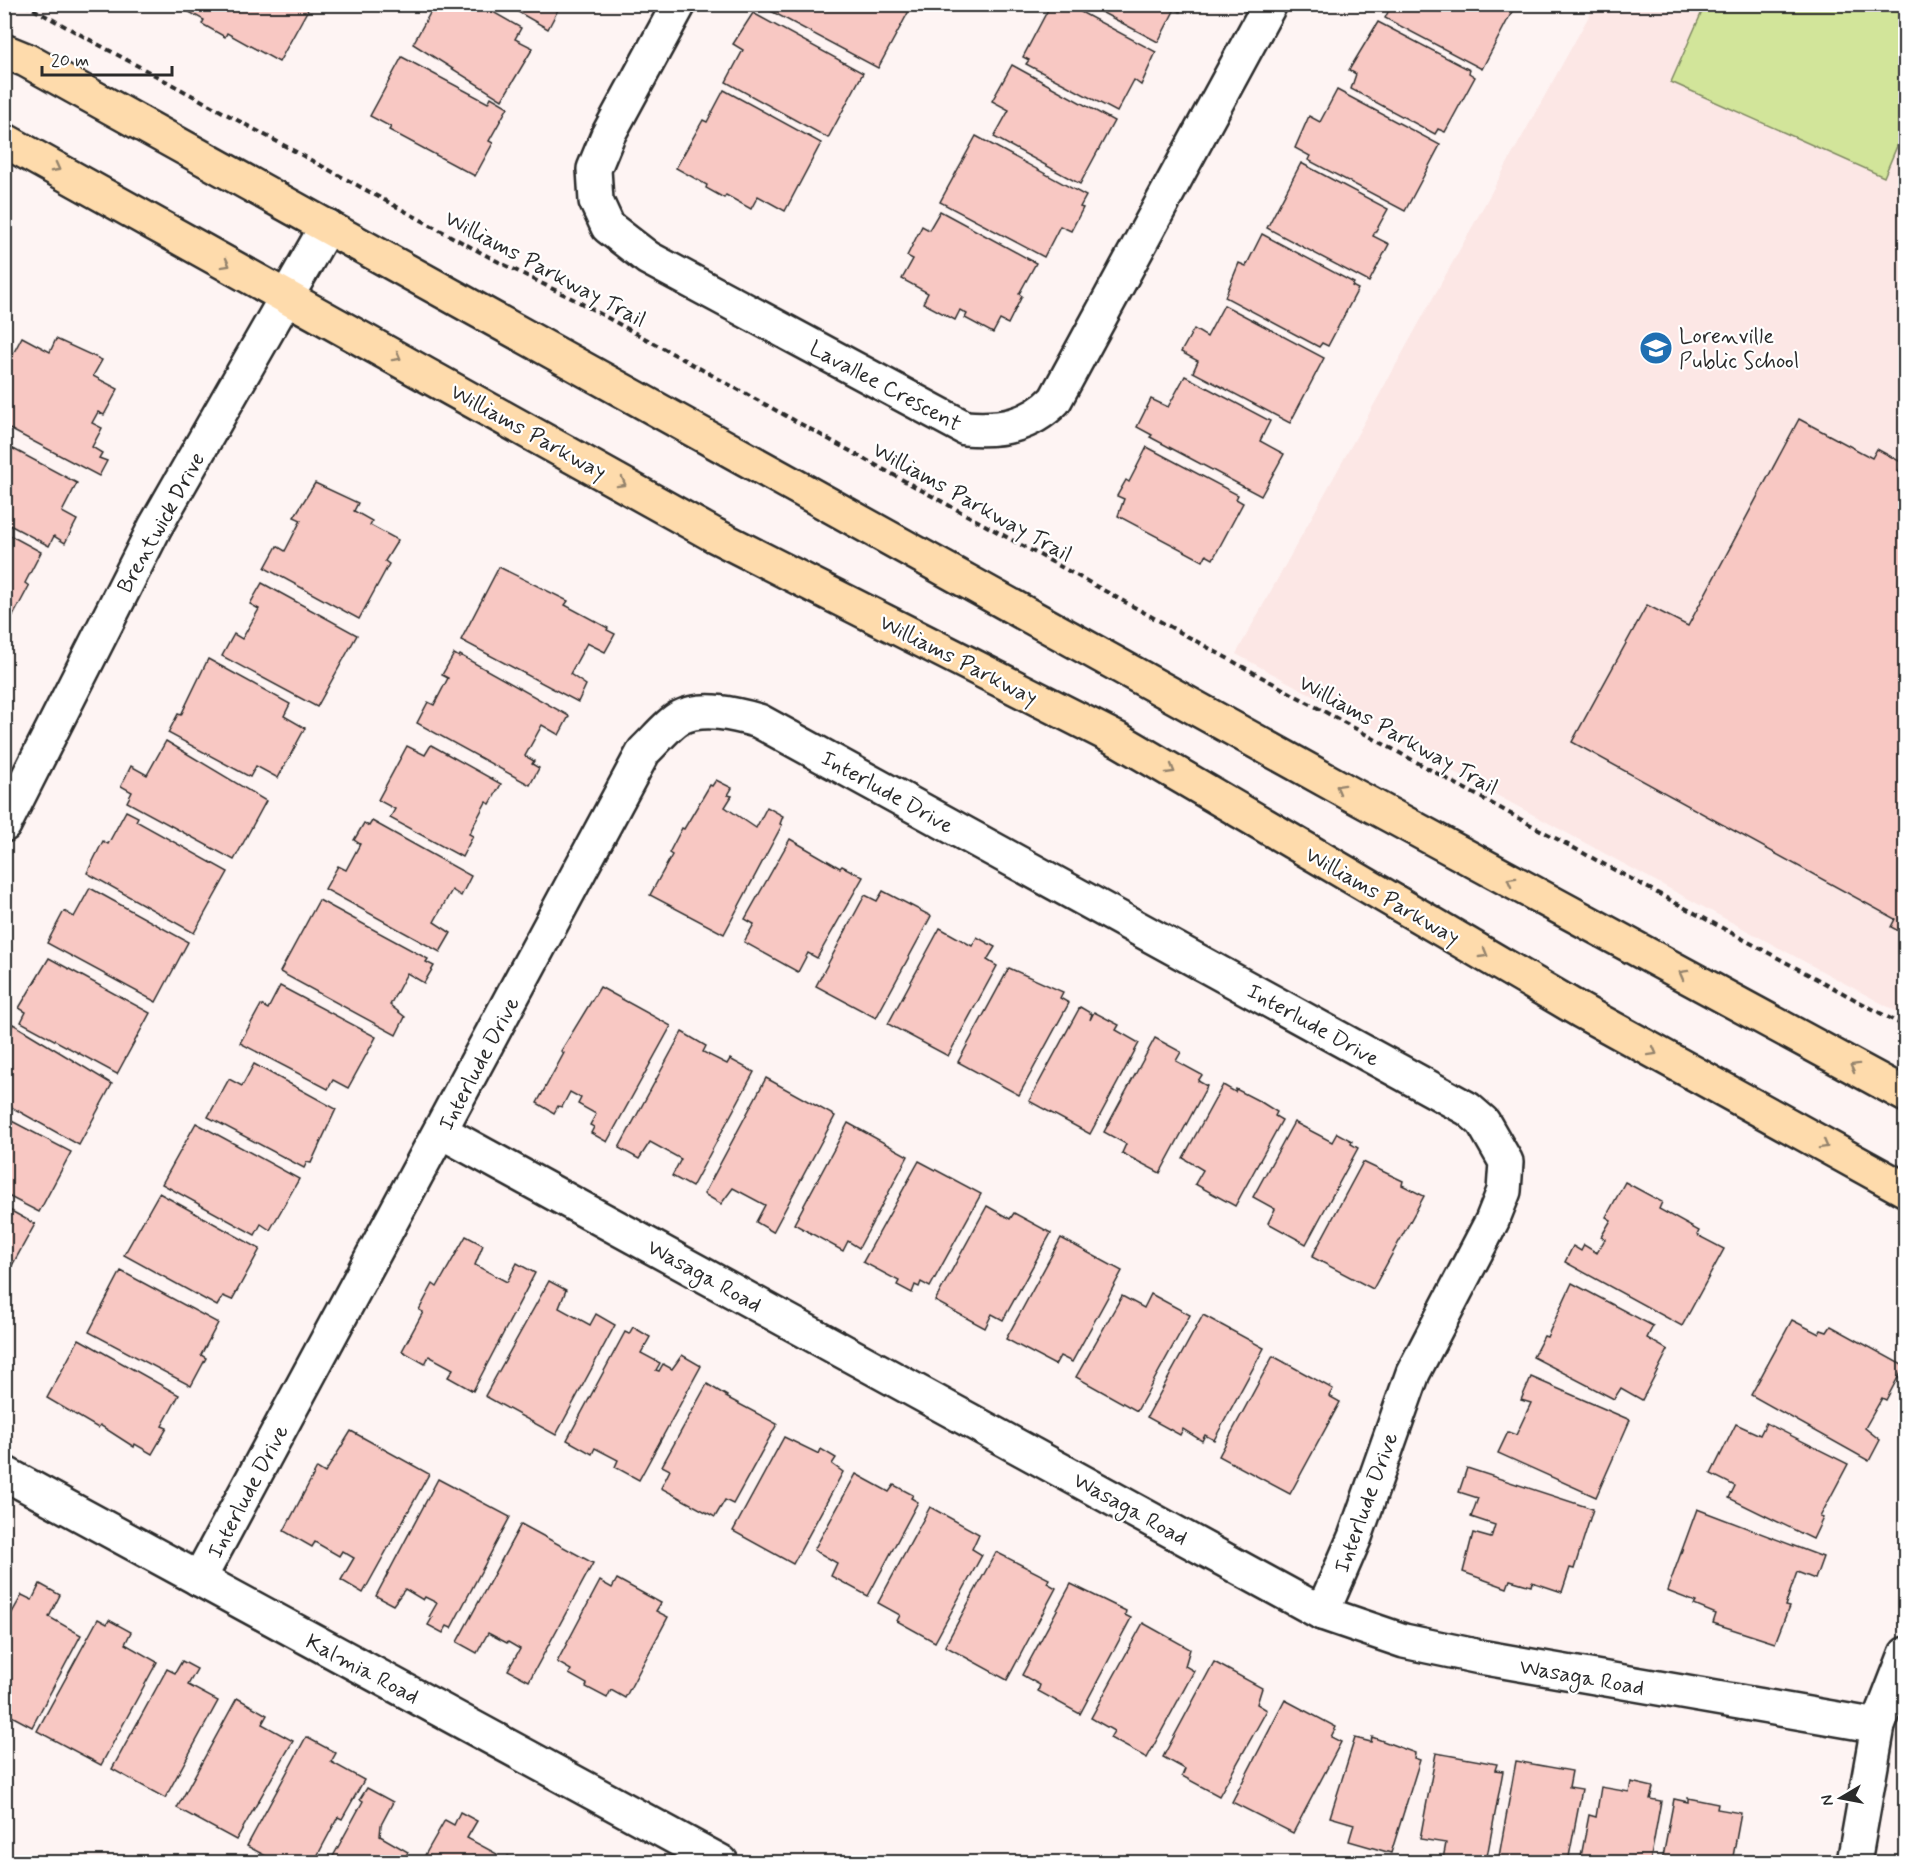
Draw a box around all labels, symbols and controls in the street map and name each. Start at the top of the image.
scale bar [42,39,172,77]
text: 20 m [51,49,89,73]
one-way arrow [50,161,60,172]
street label: Williams Parkway Trail [440,205,651,335]
one-way arrow [219,257,230,268]
place label: Lorenville Public School [1679,323,1799,376]
school or university icon: Lorenville Public School [1638,330,1674,366]
street label: Lavallee Crescent [804,335,966,439]
one-way arrow [391,350,401,362]
street label: Williams Parkway [445,378,611,487]
street label: Williams Parkway Trail [867,436,1077,569]
street label: Brentwick Drive [111,448,212,598]
one-way arrow [616,476,626,488]
street label: Williams Parkway [874,609,1042,713]
street label: Williams Parkway Trail [1293,669,1503,802]
street label: Interlude Drive [816,745,958,841]
one-way arrow [1165,763,1175,775]
one-way arrow [1336,784,1346,795]
street label: Williams Parkway [1300,841,1464,952]
one-way arrow [1507,877,1518,888]
one-way arrow [1478,947,1488,958]
one-way arrow [1679,970,1689,981]
street label: Interlude Drive [1242,978,1384,1074]
street label: Interlude Drive [433,992,527,1136]
one-way arrow [1647,1045,1657,1056]
one-way arrow [1850,1063,1860,1074]
one-way arrow [1818,1138,1828,1149]
street label: Wasaga Road [641,1234,766,1322]
street label: Interlude Drive [202,1420,296,1564]
street label: Interlude Drive [1329,1429,1405,1577]
street label: Wasaga Road [1067,1467,1192,1555]
street label: Kalmia Road [301,1628,424,1711]
street label: Wasaga Road [1516,1653,1646,1706]
north arrow [1811,1768,1871,1828]
text: N [1816,1793,1839,1807]

